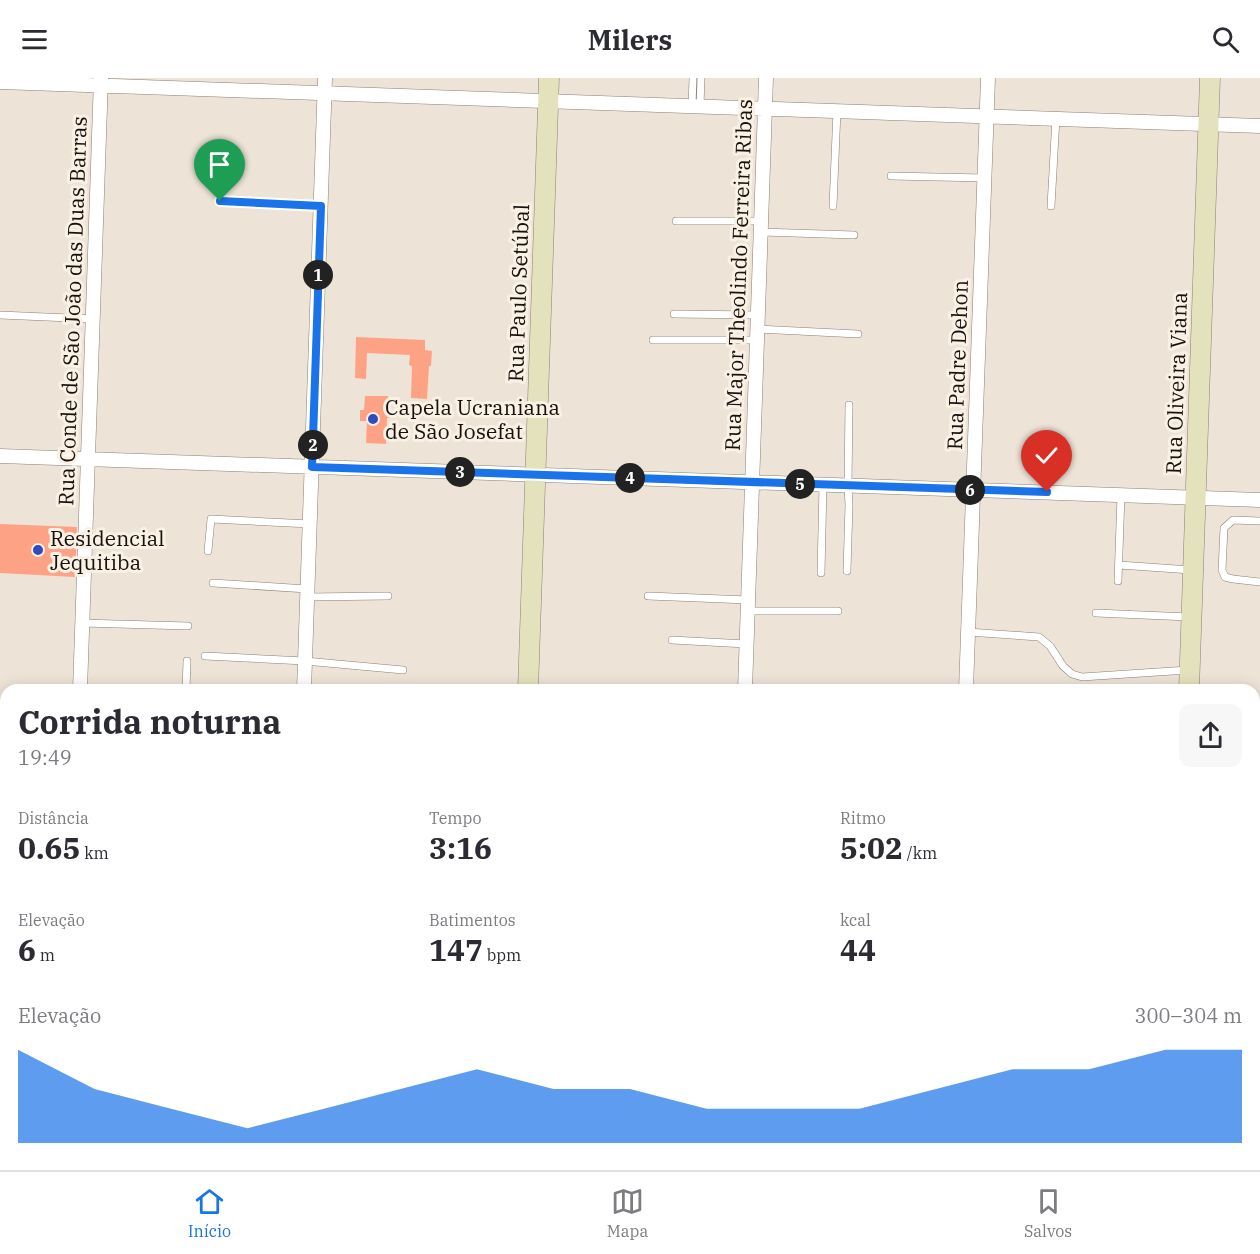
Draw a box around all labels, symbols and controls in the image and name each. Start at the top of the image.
text: Milers [588,22,672,57]
icon: menu [18,23,51,56]
icon: search [1209,23,1242,56]
street label: Rua Major Theolindo Ferreira Ribas [718,99,758,451]
street label: Rua Conde de São João das Duas Barras [51,116,93,506]
pin [194,139,245,201]
icon: arrive [203,148,236,181]
street label: Rua Paulo Setúbal [501,204,535,382]
pin: 1 [303,260,333,290]
text: 1 [313,265,323,285]
street label: Rua Padre Dehon [940,279,974,451]
street label: Rua Oliveira Viana [1159,291,1193,475]
place label: Capela Ucraniana de São Josefat [385,393,560,445]
marker: Capela Ucraniana de São Josefat [366,412,380,426]
pin: 2 [298,430,328,460]
pin [1021,430,1072,492]
text: 2 [308,435,318,455]
icon: check [1030,439,1063,472]
pin: 3 [445,457,475,487]
text: 3 [455,462,465,482]
pin: 4 [615,463,645,493]
text: 4 [625,468,635,488]
pin: 5 [785,469,815,499]
text: 5 [795,474,805,494]
pin: 6 [955,475,985,505]
text: 6 [965,480,975,500]
place label: Residencial Jequitiba [50,524,165,576]
marker: Residencial Jequitiba [31,543,45,557]
text: Corrida noturna [18,700,281,743]
button: share [1179,704,1242,767]
text: 19:49 [18,744,72,771]
text: Distância [18,808,89,828]
text: Tempo [429,808,482,828]
text: Ritmo [840,808,886,828]
text: 0.65 [18,828,80,867]
text: 3:16 [429,828,492,867]
text: 5:02 [840,828,903,867]
text: km [80,843,109,863]
text: /km [903,843,937,863]
text: Elevação [18,910,85,930]
text: Batimentos [429,910,516,930]
text: kcal [840,910,871,930]
text: 6 [18,930,36,969]
text: 147 [429,930,483,969]
text: 44 [840,930,876,969]
text: m [36,945,55,965]
text: bpm [483,945,521,965]
text: Elevação [18,1002,101,1029]
text: 300–304 m [1135,1002,1242,1029]
tab: Início [188,1185,231,1241]
tab: Mapa [607,1185,648,1241]
tab: Salvos [1024,1185,1072,1241]

